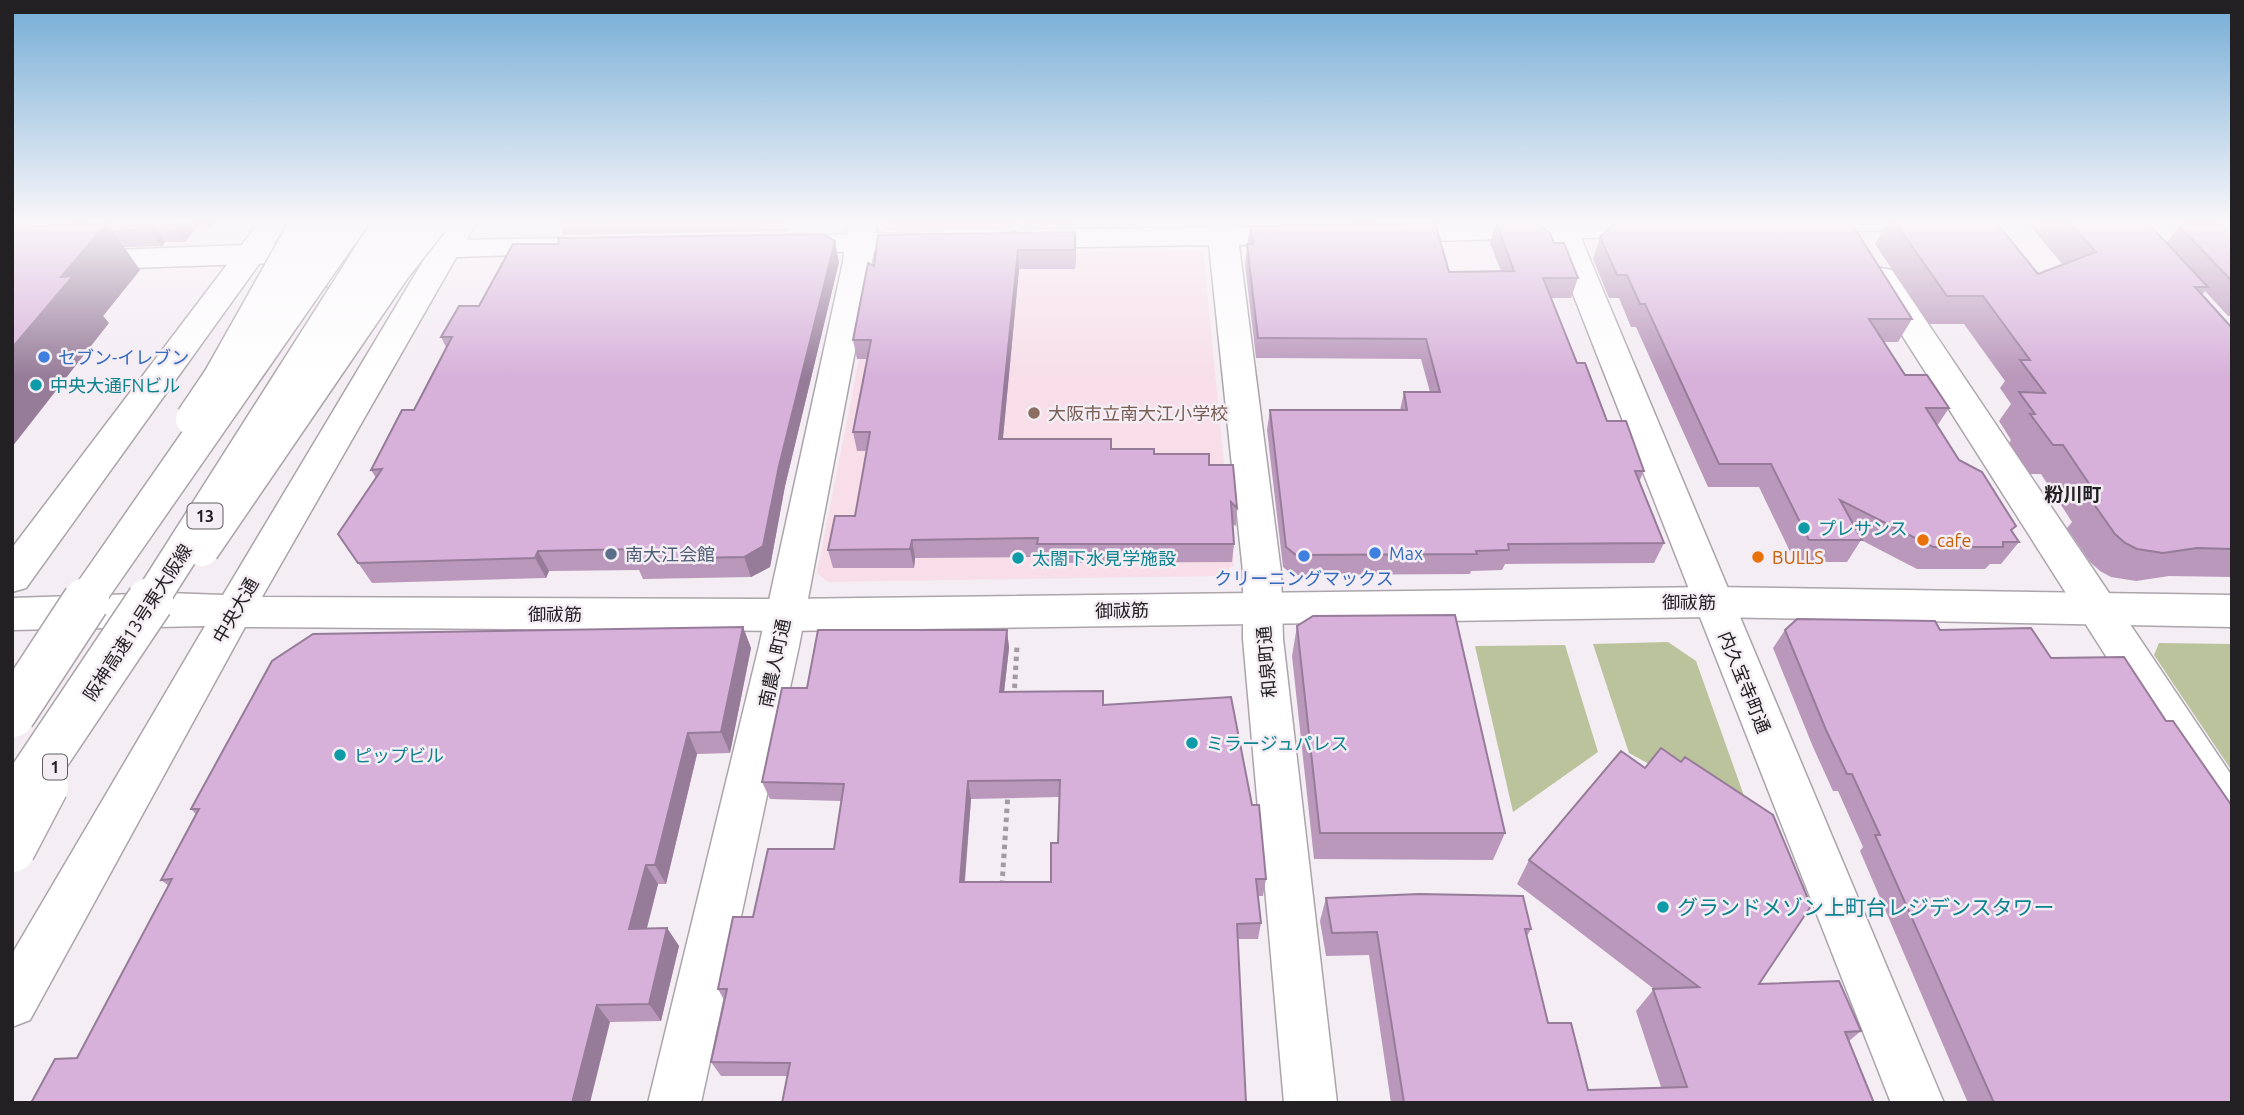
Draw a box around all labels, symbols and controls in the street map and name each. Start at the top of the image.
place label: セブン-イレブン [58,347,189,367]
marker: セブン-イレブン [36,349,52,365]
place label: 中央大通FNビル [50,375,180,395]
marker: 中央大通FNビル [28,377,44,393]
place label: 大阪市立南大江小学校 [1048,403,1228,423]
marker: 大阪市立南大江小学校 [1026,405,1042,421]
district label: 粉川町 [2044,483,2102,505]
road number: 13 [188,503,222,528]
place label: プレサンス [1818,518,1908,538]
marker: プレサンス [1796,520,1812,536]
place label: cafe [1937,530,1971,550]
marker: cafe [1915,532,1931,548]
street label: 阪神高速13号東大阪線 [79,540,195,704]
place label: Max [1389,543,1423,563]
place label: 南大江会館 [625,544,715,564]
marker: Max [1367,545,1383,561]
marker: 南大江会館 [603,546,619,562]
place label: BULLS [1772,547,1824,567]
place label: 太閤下水見学施設 [1032,548,1176,568]
marker: クリーニングマックス [1296,548,1312,564]
marker: BULLS [1750,549,1766,565]
marker: 太閤下水見学施設 [1010,550,1026,566]
place label: クリーニングマックス [1214,568,1394,588]
street label: 中央大通 [208,574,262,646]
street label: 御祓筋 [1662,592,1716,612]
street label: 御祓筋 [1095,600,1149,620]
street label: 御祓筋 [528,604,582,624]
street label: 南農人町通 [755,617,793,709]
street label: 和泉町通 [1253,625,1279,699]
street label: 内久宝寺町通 [1715,628,1775,736]
place label: ミラージュパレス [1206,733,1348,753]
marker: ミラージュパレス [1184,735,1200,751]
place label: ピップビル [354,745,444,765]
marker: ピップビル [332,747,348,763]
road number: 1 [43,754,67,780]
place label: グランドメゾン上町台レジデンスタワー [1677,895,2055,919]
marker: グランドメゾン上町台レジデンスタワー [1655,899,1671,915]

